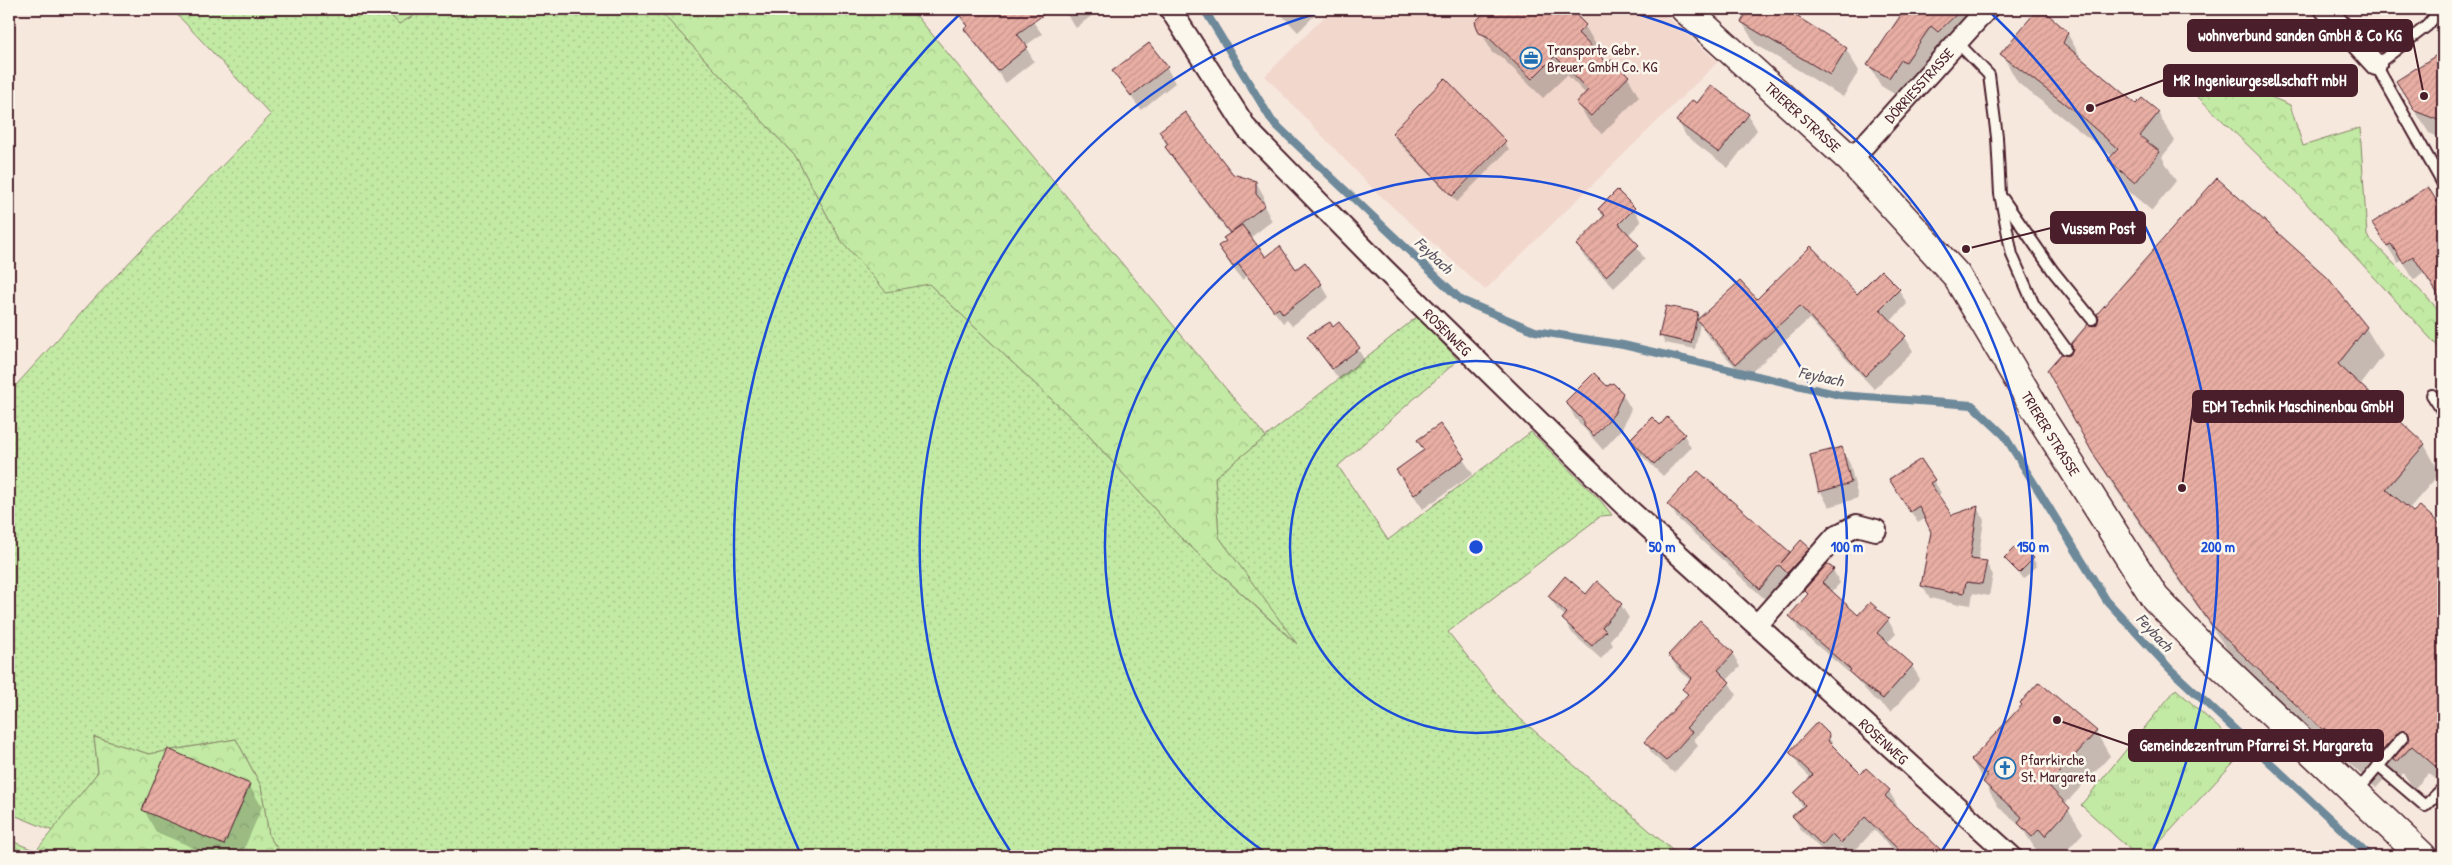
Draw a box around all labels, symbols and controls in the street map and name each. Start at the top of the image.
callout: wohnverbund sanden GmbH & Co KG [2188,20,2412,51]
text: wohnverbund sanden GmbH & Co KG [2198,24,2402,46]
place label: Transporte Gebr. Breuer GmbH Co. KG [1547,39,1658,77]
street label: DÖRRIESSTRASSE [1879,42,1958,127]
office icon: Transporte Gebr. Breuer GmbH Co. KG [1519,46,1543,70]
callout: MR Ingenieurgesellschaft mbH [2164,65,2357,96]
text: MR Ingenieurgesellschaft mbH [2174,69,2347,92]
street label: TRIERER STRASSE [1761,77,1846,157]
callout: Vussem Post [2051,212,2145,243]
text: Vussem Post [2061,217,2136,239]
water label: Feybach [1410,232,1459,279]
street label: ROSENWEG [1419,303,1477,361]
water label: Feybach [1797,361,1847,392]
street label: TRIERER STRASSE [2017,387,2086,480]
callout: EDM Technik Maschinenbau GmbH [2193,391,2403,422]
text: EDM Technik Maschinenbau GmbH [2203,395,2394,417]
text: 50 m [1649,536,1675,557]
text: 100 m [1831,536,1863,557]
text: 150 m [2017,536,2049,557]
text: 200 m [2201,536,2235,557]
centre of rings [1467,538,1485,556]
water label: Feybach [2132,608,2179,657]
street label: ROSENWEG [1855,713,1914,769]
callout: Gemeindezentrum Pfarrei St. Margareta [2129,730,2383,761]
text: Gemeindezentrum Pfarrei St. Margareta [2139,734,2373,757]
place label: Pfarrkirche St. Margareta [2021,749,2096,787]
church icon: Pfarrkirche St. Margareta [1993,756,2017,780]

